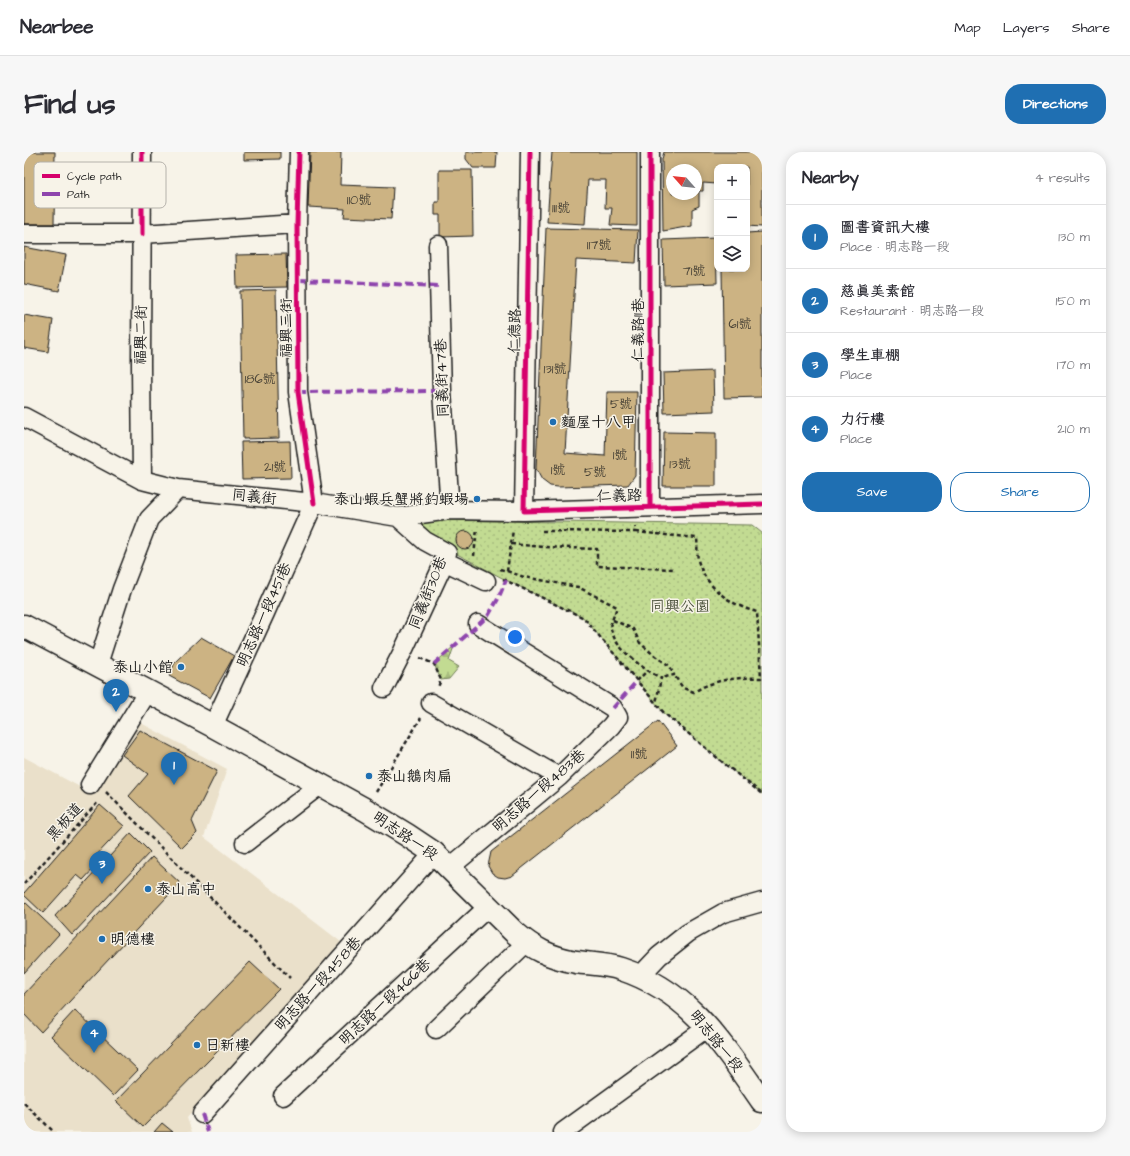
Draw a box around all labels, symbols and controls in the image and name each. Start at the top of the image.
text: Nearbee [20,14,94,41]
text: Map [954,18,981,38]
text: Layers [1003,18,1050,38]
text: Share [1072,18,1110,38]
button: Directions [1005,84,1106,124]
text: Find us [24,85,115,124]
legend [34,162,166,208]
north arrow [666,164,702,200]
map controls [714,164,750,272]
button: + [714,164,750,200]
text: Nearby [802,166,859,190]
text: Cycle path [67,169,122,185]
text: 4 results [1035,169,1090,187]
text: Path [67,187,90,202]
house number: 110號 [347,191,371,209]
house number: 111號 [552,199,570,217]
button: − [714,200,750,236]
text: 圖書資訊大樓 [840,217,930,238]
text: 1 [814,228,816,246]
text: 130 m [1058,228,1090,246]
house number: 117號 [587,236,611,254]
button: layers [714,236,750,272]
text: Place · 明志路一段 [840,238,949,256]
house number: 71號 [683,262,705,280]
text: 慈真美素館 [840,281,915,302]
text: 2 [811,292,819,310]
text: 150 m [1056,292,1090,310]
street label: 福興三街 [276,298,297,358]
street label: 仁義路11巷 [628,298,649,362]
text: Restaurant · 明志路一段 [840,302,984,320]
street label: 福興二街 [130,305,152,365]
street label: 仁德路 [504,308,526,354]
house number: 61號 [729,315,751,333]
street label: 同義街47巷 [430,338,454,418]
text: 學生車棚 [840,345,900,366]
text: 3 [812,356,818,374]
text: 170 m [1057,356,1090,374]
house number: 131號 [544,360,566,378]
text: Place [840,366,872,384]
house number: 186號 [244,370,276,388]
house number: 5號 [610,395,632,413]
text: 力行樓 [840,409,885,430]
place label: 麵屋十八甲 [561,412,636,433]
marker: 麵屋十八甲 [548,417,558,427]
text: 4 [811,420,819,438]
text: 210 m [1057,420,1090,438]
text: Place [840,430,872,448]
house number: 1號 [613,446,627,464]
house number: 13號 [669,455,691,473]
house number: 21號 [264,458,286,476]
house number: 1號 [551,461,565,479]
house number: 5號 [584,463,606,481]
button: Save [802,472,942,512]
button: Share [950,472,1090,512]
street label: 同義街 [231,484,277,510]
street label: 仁義路 [596,485,642,507]
place label: 泰山蝦兵蟹將釣蝦場 [334,489,469,510]
marker: 泰山蝦兵蟹將釣蝦場 [472,494,482,504]
street label: 同義街30巷 [404,553,452,633]
street label: 明志路一段451巷 [231,559,297,671]
park label: 同興公園 [650,596,710,617]
your location [505,627,525,647]
place label: 泰山小館 [113,657,173,678]
marker: 泰山小館 [176,662,186,672]
pin: 2 [103,679,129,712]
street label: 明志路一段483巷 [488,745,590,837]
house number: 11號 [631,745,647,763]
pin: 1 [161,752,187,785]
place label: 泰山鵝肉扁 [377,766,452,787]
marker: 泰山鵝肉扁 [364,771,374,781]
street label: 黑板道 [42,798,88,846]
street label: 明志路一段 [368,806,442,866]
pin: 3 [89,851,115,884]
place label: 泰山高中 [156,879,216,900]
marker: 泰山高中 [143,884,153,894]
place label: 明德樓 [110,929,155,950]
street label: 明志路一段458巷 [270,932,366,1036]
marker: 明德樓 [97,934,107,944]
street label: 明志路一段466巷 [334,954,436,1050]
street label: 明志路一段 [684,1005,748,1077]
pin: 4 [81,1020,107,1053]
place label: 日新樓 [205,1035,250,1056]
marker: 日新樓 [192,1040,202,1050]

